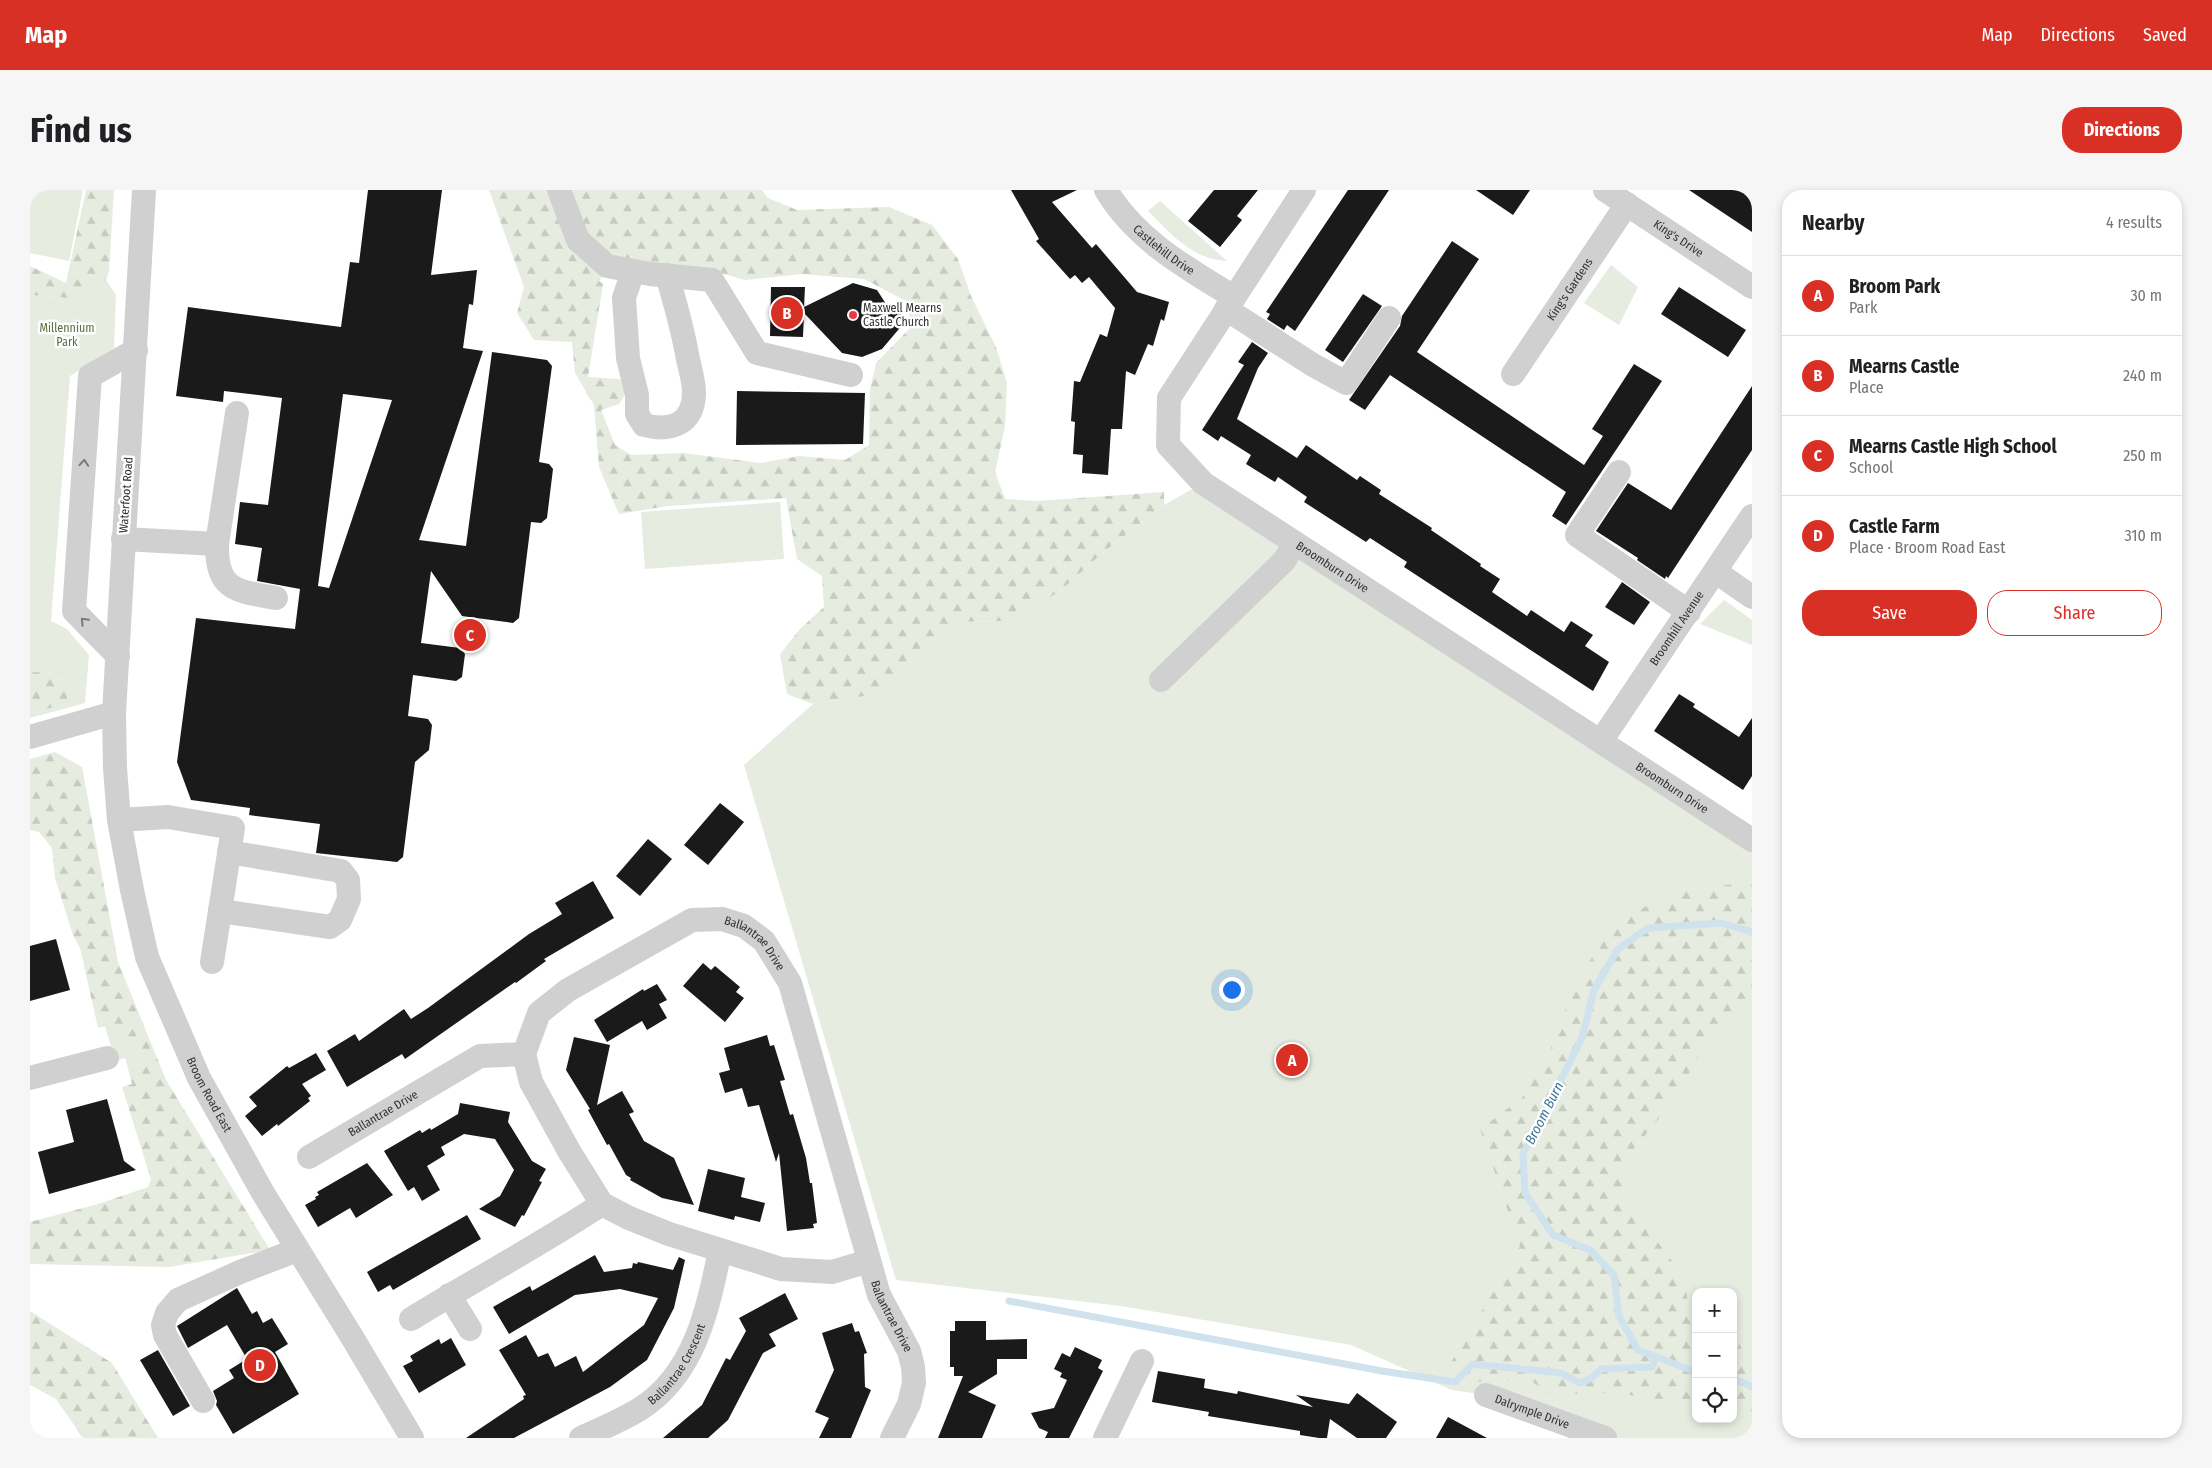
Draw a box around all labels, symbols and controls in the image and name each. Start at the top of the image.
text: Map [25,21,67,49]
text: Map [1981,24,2013,46]
text: Directions [2041,24,2115,46]
text: Saved [2143,24,2187,46]
button: Directions [2062,107,2182,153]
text: Find us [30,109,132,151]
text: Nearby [1802,210,1864,236]
text: 4 results [2106,213,2162,232]
street label: King's Drive [1651,217,1706,260]
street label: Castlehill Drive [1130,222,1197,278]
street label: King's Gardens [1544,255,1596,323]
text: Broom Park [1849,275,1940,298]
text: A [1814,286,1822,305]
text: 30 m [2130,286,2162,305]
pin: B [771,294,803,332]
text: Park [1849,298,1877,317]
place label: Maxwell Mearns Castle Church [863,301,941,329]
marker: Maxwell Mearns Castle Church [847,309,859,321]
park label: Millennium Park [40,321,94,349]
text: Mearns Castle [1849,355,1959,378]
text: B [1814,366,1822,385]
text: 240 m [2123,366,2162,385]
text: Place [1849,378,1884,397]
text: Mearns Castle High School [1849,435,2057,458]
text: C [1814,446,1822,465]
text: 250 m [2123,446,2162,465]
street label: Waterfoot Road [116,457,136,533]
one-way arrow [78,458,89,466]
text: School [1849,458,1893,477]
text: Castle Farm [1849,515,1940,538]
text: D [1813,526,1823,545]
text: 310 m [2125,526,2162,545]
street label: Broomburn Drive [1293,538,1371,596]
text: Place · Broom Road East [1849,538,2005,557]
street label: Broomhill Avenue [1647,588,1707,668]
button: Save [1802,590,1977,636]
button: Share [1987,590,2162,636]
pin: C [454,616,486,654]
one-way arrow [81,618,90,627]
street label: Broomburn Drive [1633,759,1711,817]
street label: Ballantrae Drive [723,913,788,973]
your location [1219,977,1245,1003]
pin: A [1276,1041,1308,1079]
street label: Broom Road East [184,1055,235,1135]
water label: Broom Burn [1521,1079,1567,1147]
street label: Ballantrae Drive [346,1087,421,1139]
street label: Ballantrae Drive [868,1279,915,1355]
map controls [1692,1288,1737,1423]
button: + [1692,1288,1737,1333]
street label: Ballantrae Crescent [645,1322,708,1408]
button: − [1692,1333,1737,1378]
pin: D [244,1346,276,1384]
button: locate [1692,1378,1737,1423]
street label: Dalrymple Drive [1493,1392,1571,1432]

